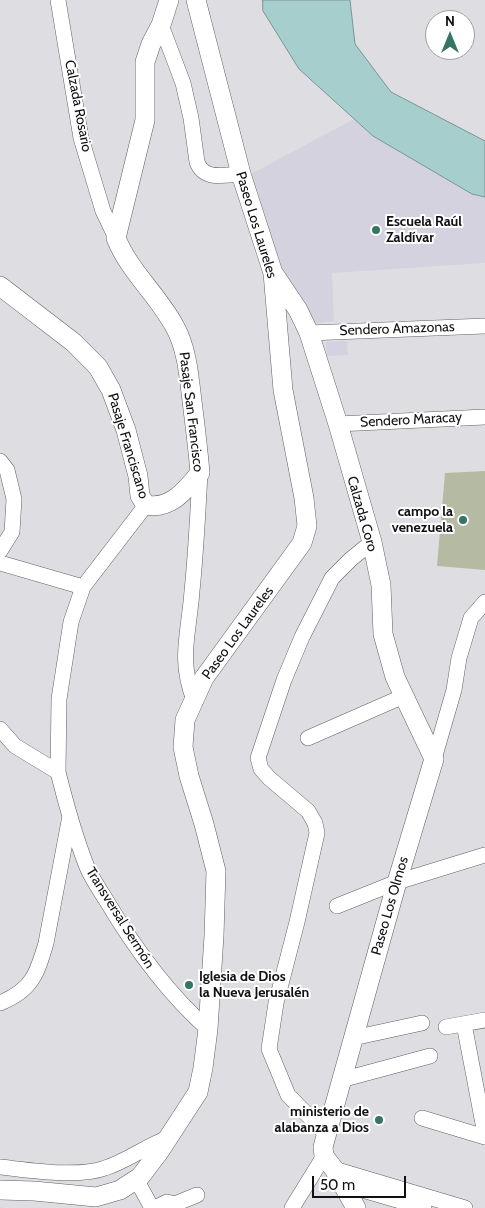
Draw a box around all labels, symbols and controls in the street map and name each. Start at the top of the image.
north arrow [425,10,475,60]
text: N [445,12,455,30]
street label: Calzada Rosario [61,59,95,153]
street label: Paseo Los Laureles [232,170,280,280]
place label: Escuela Raúl Zaldívar [386,214,462,246]
marker: Escuela Raúl Zaldívar [370,224,382,236]
street label: Sendero Amazonas [339,319,455,339]
street label: Pasaje San Francisco [175,351,207,473]
street label: Pasaje Franciscano [104,391,152,501]
street label: Sendero Maracay [360,409,462,431]
street label: Calzada Coro [343,474,381,554]
place label: campo la venezuela [392,504,453,536]
marker: campo la venezuela [457,514,469,526]
street label: Paseo Los Laureles [199,583,277,683]
street label: Paseo Los Olmos [368,855,412,957]
street label: Transversal Sermón [82,864,158,972]
place label: Iglesia de Dios la Nueva Jerusalén [199,969,309,1002]
marker: Iglesia de Dios la Nueva Jerusalén [183,979,195,991]
place label: ministerio de alabanza a Dios [275,1104,369,1136]
marker: ministerio de alabanza a Dios [373,1114,385,1126]
scale bar [315,1166,409,1198]
text: 50 m [320,1176,355,1194]

